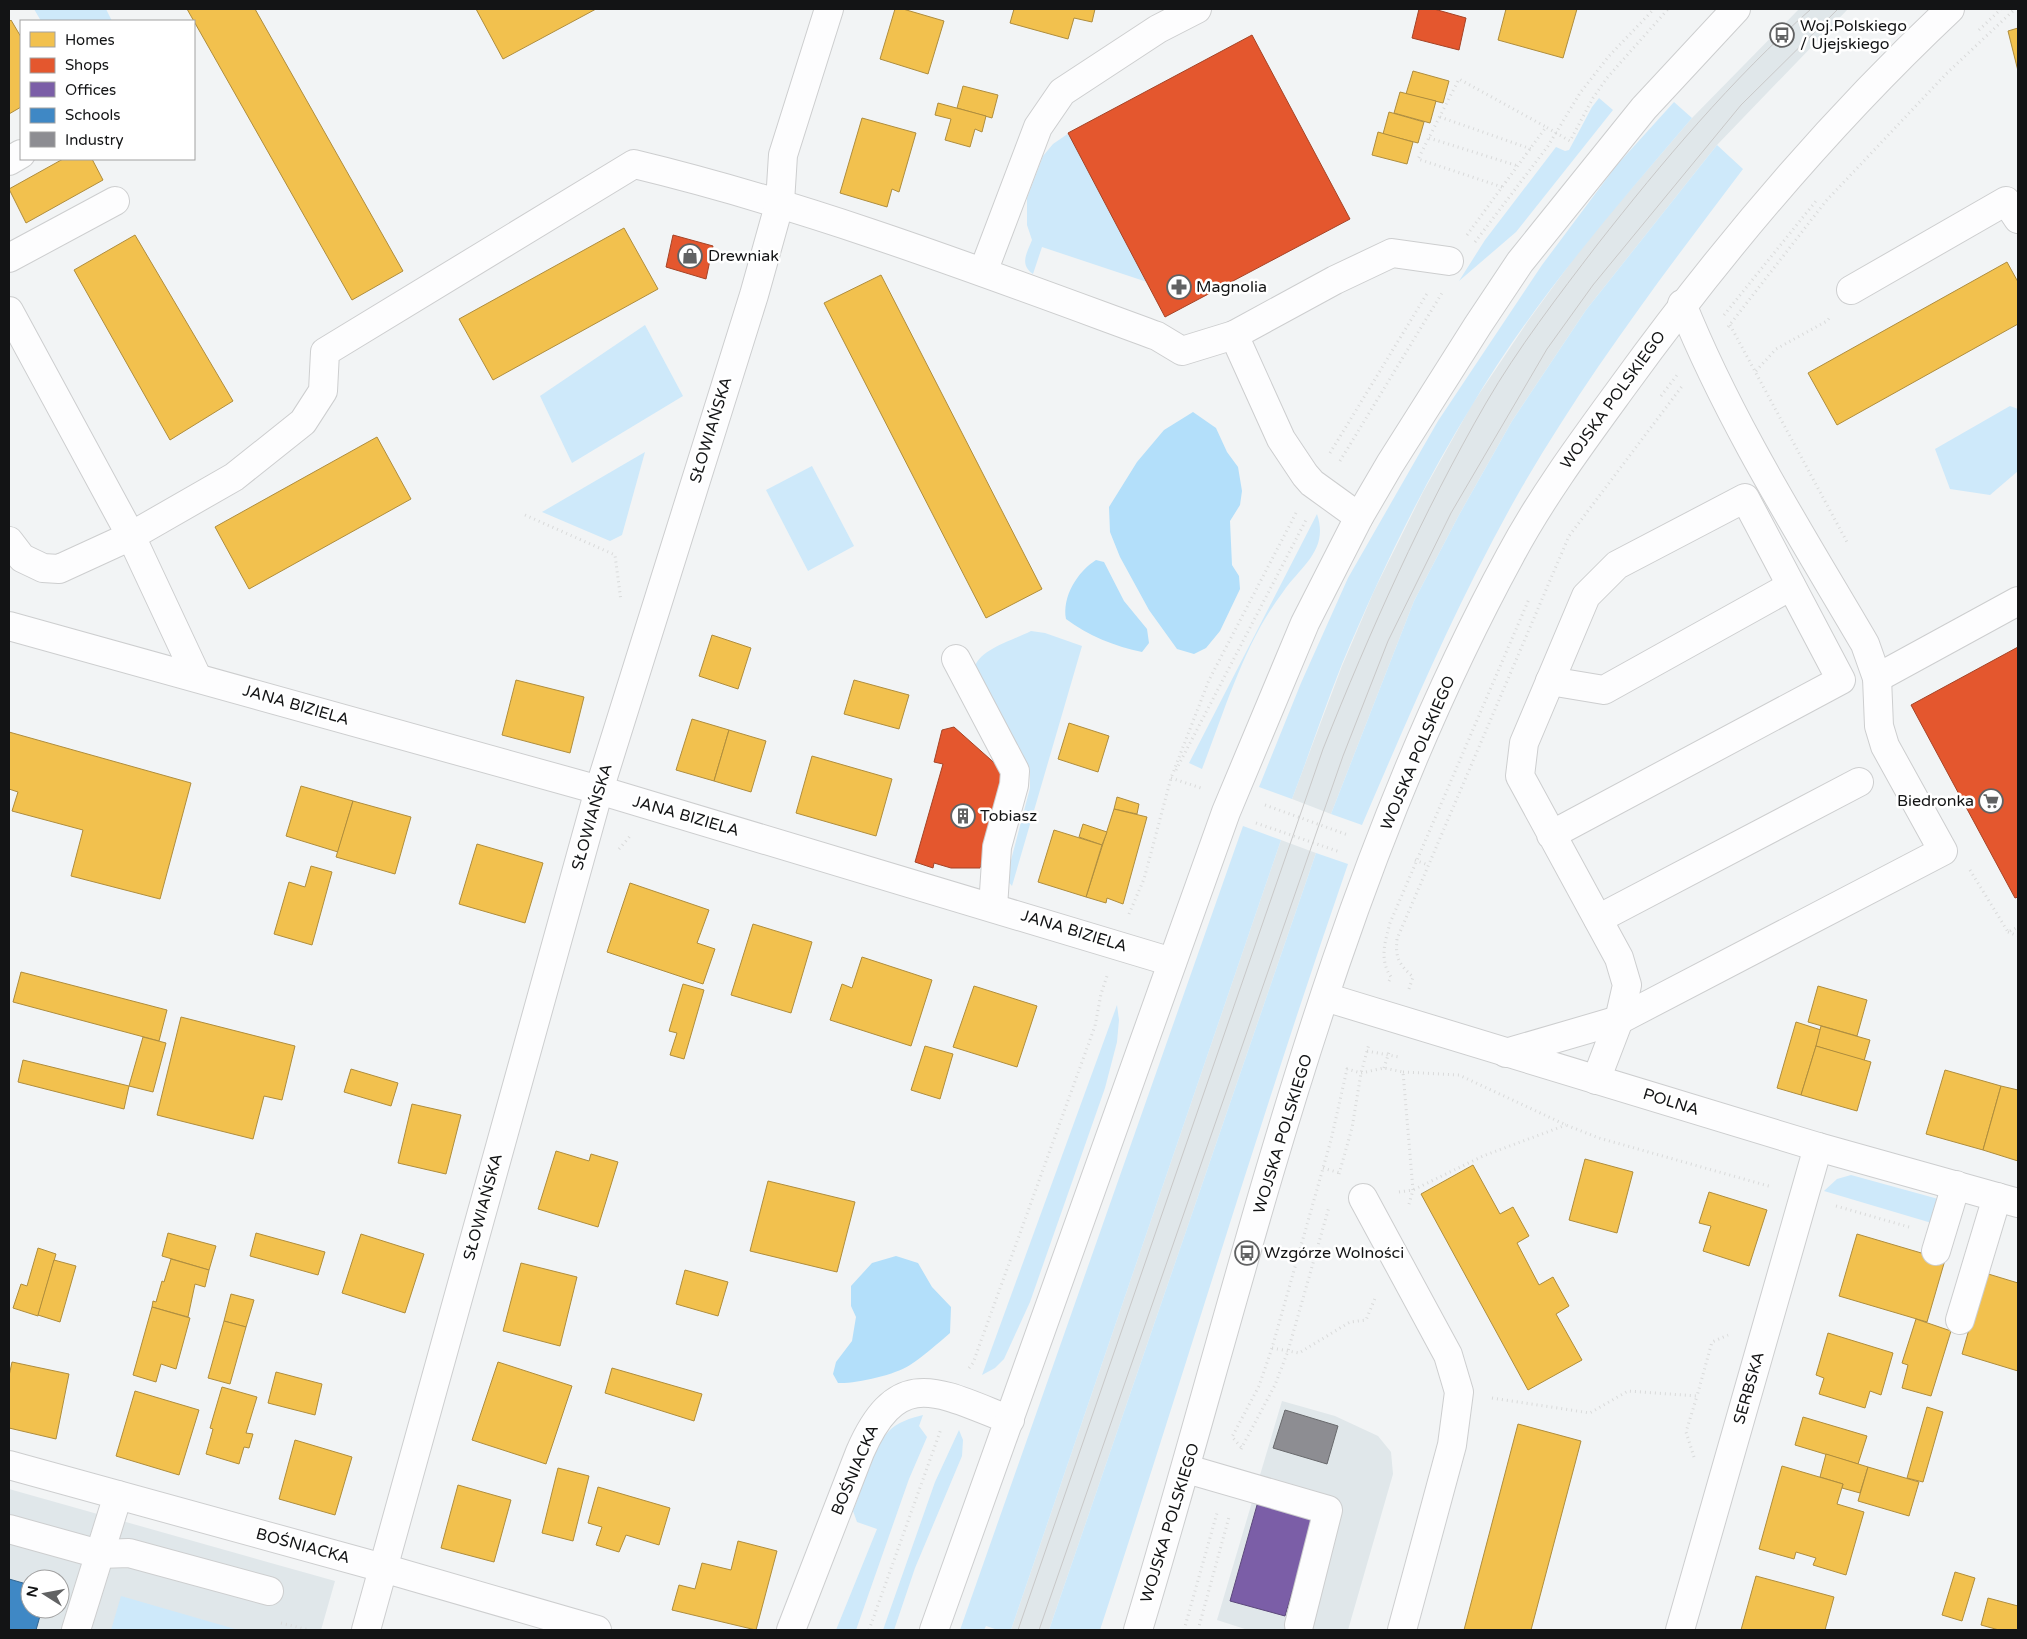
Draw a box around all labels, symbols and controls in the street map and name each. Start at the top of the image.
place label: Woj.Polskiego / Ujejskiego [1800,16,1907,54]
legend [20,20,195,160]
bus stop icon: Woj.Polskiego / Ujejskiego [1769,22,1795,48]
text: Homes [65,31,115,49]
text: Shops [65,56,109,74]
text: Offices [65,81,116,99]
text: Schools [65,106,121,124]
text: Industry [65,131,124,149]
shop icon: Drewniak [677,243,703,269]
place label: Drewniak [708,246,779,266]
pharmacy icon: Magnolia [1166,274,1192,300]
place label: Magnolia [1196,277,1267,297]
street label: WOJSKA POLSKIEGO [1556,327,1670,473]
street label: SŁOWIAŃSKA [685,374,737,485]
street label: WOJSKA POLSKIEGO [1376,673,1460,833]
street label: JANA BIZIELA [240,680,352,730]
street label: SŁOWIAŃSKA [567,761,617,873]
supermarket icon: Biedronka [1978,788,2004,814]
street label: JANA BIZIELA [630,791,742,841]
place label: Biedronka [1897,791,1974,811]
building icon: Tobiasz [950,803,976,829]
place label: Tobiasz [980,806,1037,826]
street label: JANA BIZIELA [1019,905,1129,957]
street label: WOJSKA POLSKIEGO [1249,1052,1317,1216]
street label: POLNA [1640,1084,1702,1120]
street label: SŁOWIAŃSKA [459,1151,507,1263]
bus stop icon: Wzgórze Wolności [1234,1240,1260,1266]
place label: Wzgórze Wolności [1264,1243,1404,1263]
street label: SERBSKA [1729,1349,1769,1427]
street label: BOŚNIACKA [827,1422,883,1518]
street label: WOJSKA POLSKIEGO [1136,1441,1204,1605]
street label: BOŚNIACKA [254,1524,352,1568]
north arrow [20,1569,70,1619]
text: N [23,1584,42,1599]

